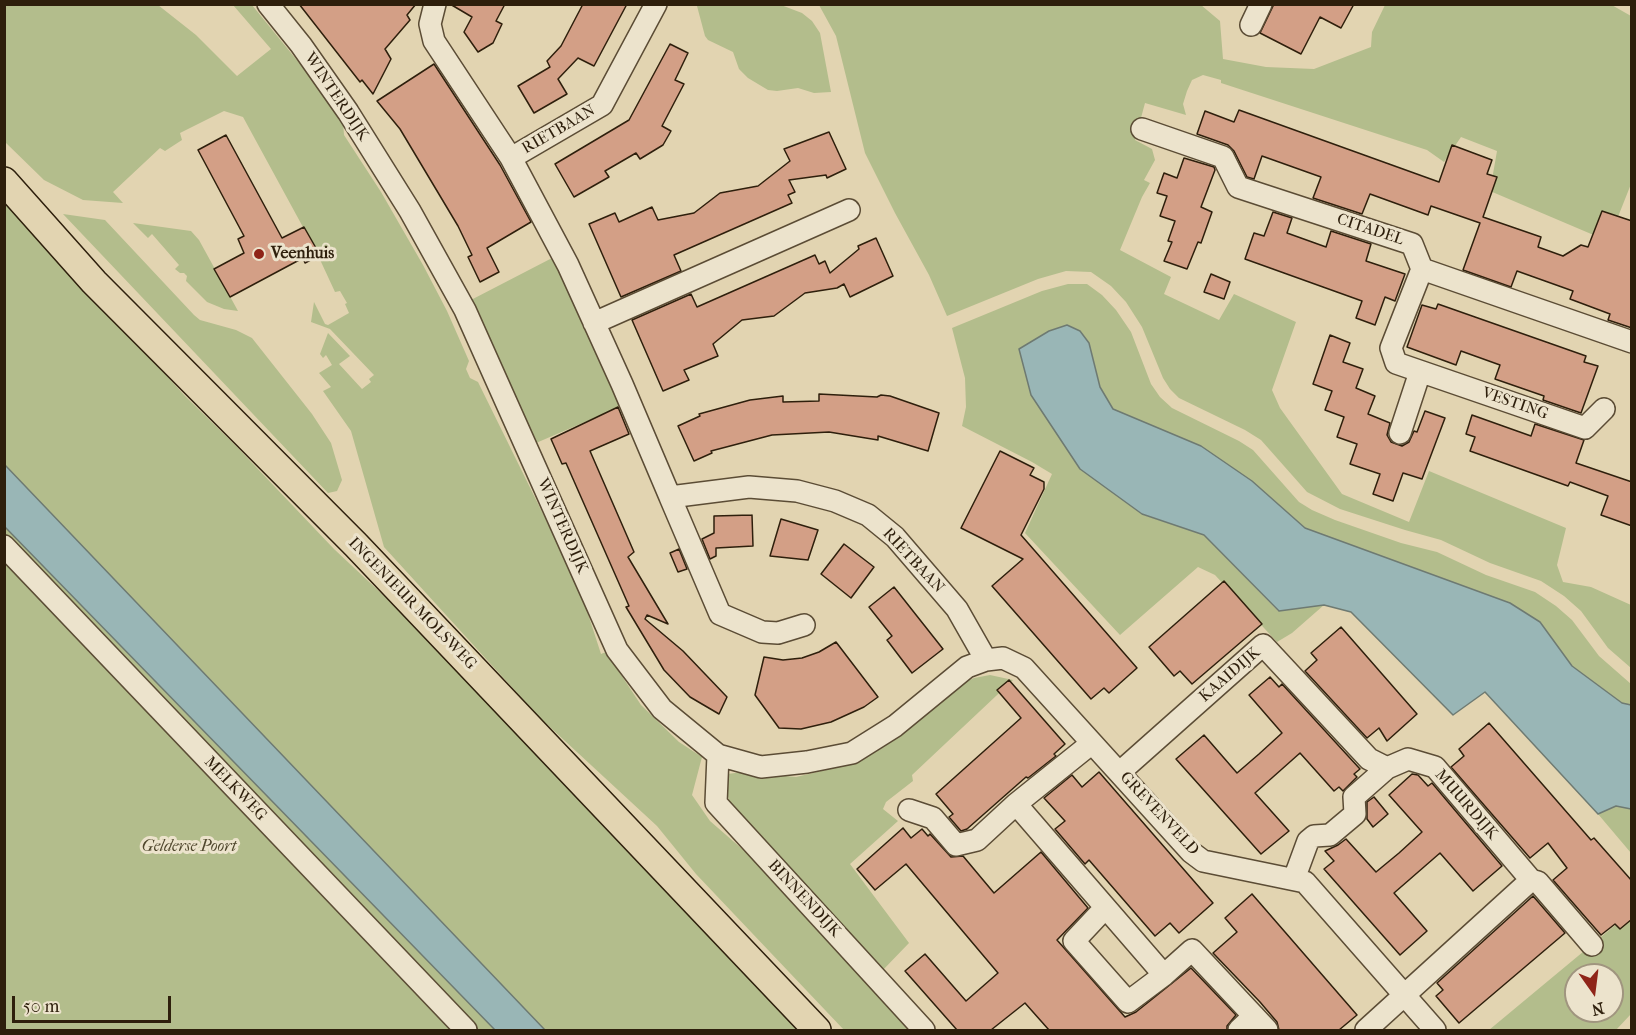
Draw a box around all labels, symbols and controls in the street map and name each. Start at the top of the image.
street label: WINTERDIJK [299,49,373,145]
street label: RIETBAAN [519,101,599,159]
street label: CITADEL [1334,210,1406,250]
place label: Veenhuis [271,244,334,264]
marker: Veenhuis [252,247,266,261]
street label: VESTING [1479,384,1551,424]
street label: WINTERDIJK [532,475,592,577]
street label: RIETBAAN [878,525,948,597]
street label: INGENIEUR MOLSWEG [344,534,480,674]
street label: KAAIDIJK [1196,643,1264,707]
street label: MELKWEG [200,753,270,825]
street label: MUURDIJK [1430,766,1502,844]
street label: GREVENVELD [1115,768,1203,860]
park label: Gelderse Poort [142,837,236,857]
street label: BINNENDIJK [763,856,845,942]
north arrow [1564,963,1624,1023]
scale bar [15,984,174,1022]
text: 50 m [23,996,59,1017]
text: N [1590,998,1606,1020]

